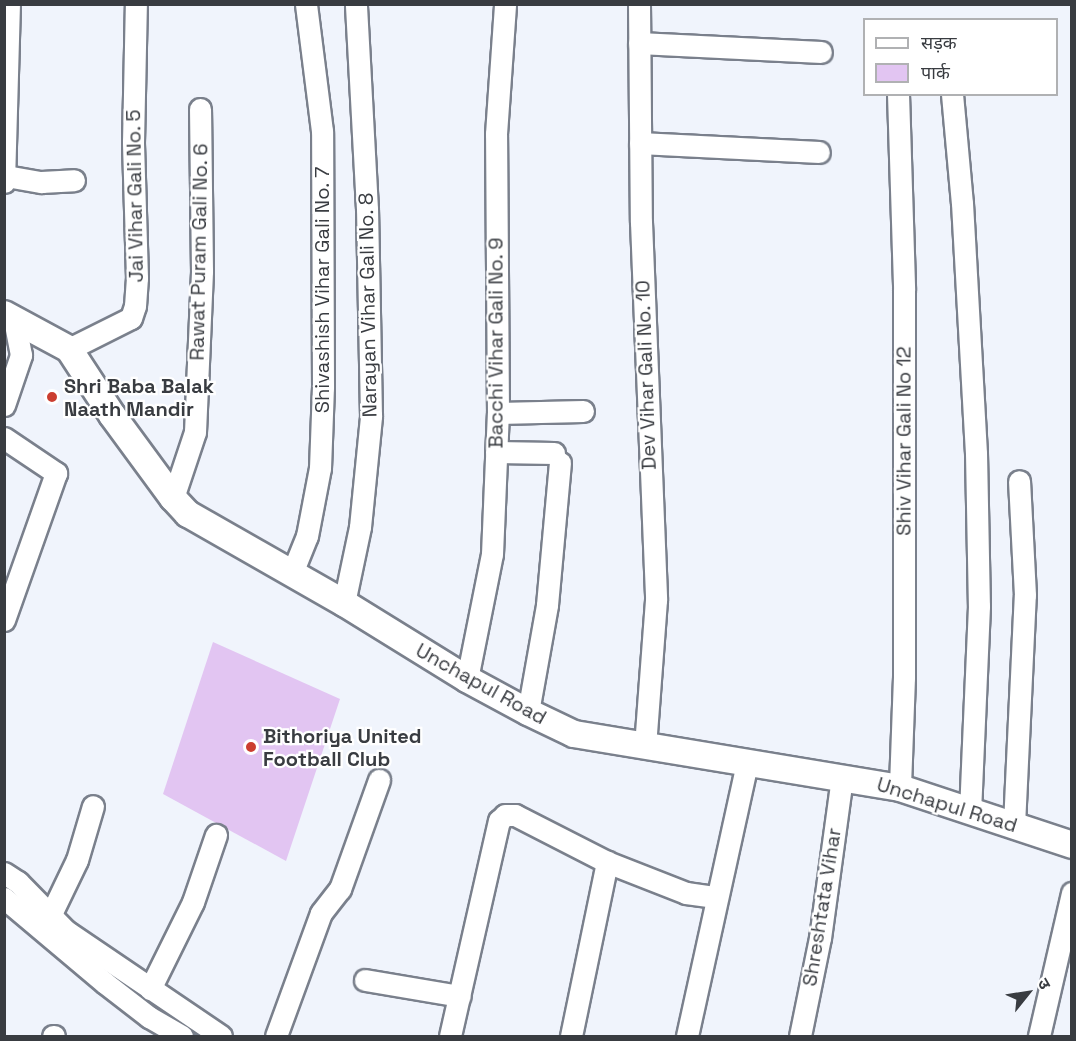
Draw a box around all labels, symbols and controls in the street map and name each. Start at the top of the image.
legend [863,18,1058,96]
text: सड़क [921,31,957,54]
text: पार्क [921,61,950,84]
street label: Jai Vihar Gali No. 5 [121,109,149,283]
street label: Rawat Puram Gali No. 6 [185,143,213,361]
street label: Shivashish Vihar Gali No. 7 [310,166,334,414]
street label: Narayan Vihar Gali No. 8 [354,192,382,418]
street label: Bacchi Vihar Gali No. 9 [484,237,508,449]
street label: Dev Vihar Gali No. 10 [631,279,661,471]
street label: Shiv Vihar Gali No 12 [892,346,916,536]
place label: Shri Baba Balak Naath Mandir [64,374,214,421]
marker: Shri Baba Balak Naath Mandir [45,390,59,404]
street label: Unchapul Road [412,638,550,730]
place label: Bithoriya United Football Club [263,724,422,771]
marker: Bithoriya United Football Club [244,740,258,754]
street label: Unchapul Road [874,772,1020,838]
street label: Shreshtata Vihar [798,826,846,988]
north arrow [998,963,1058,1023]
text: उ [1033,974,1055,993]

